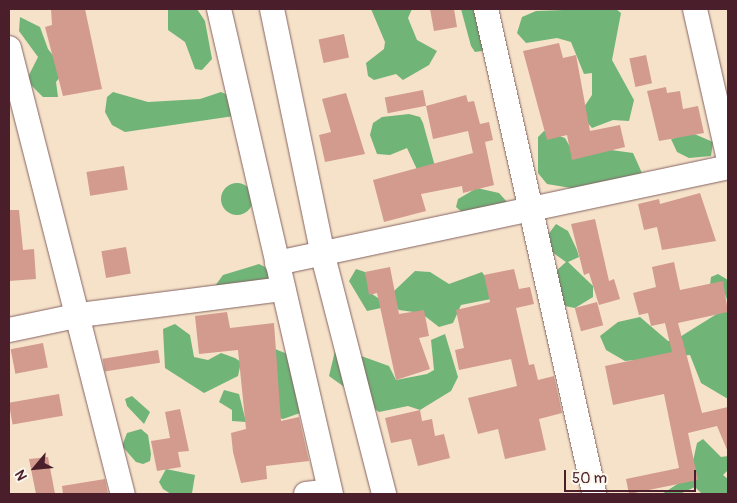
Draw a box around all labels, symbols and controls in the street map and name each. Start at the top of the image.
north arrow [10,443,60,493]
scale bar [567,460,700,492]
text: N [12,467,31,483]
text: 50 m [572,469,607,488]

